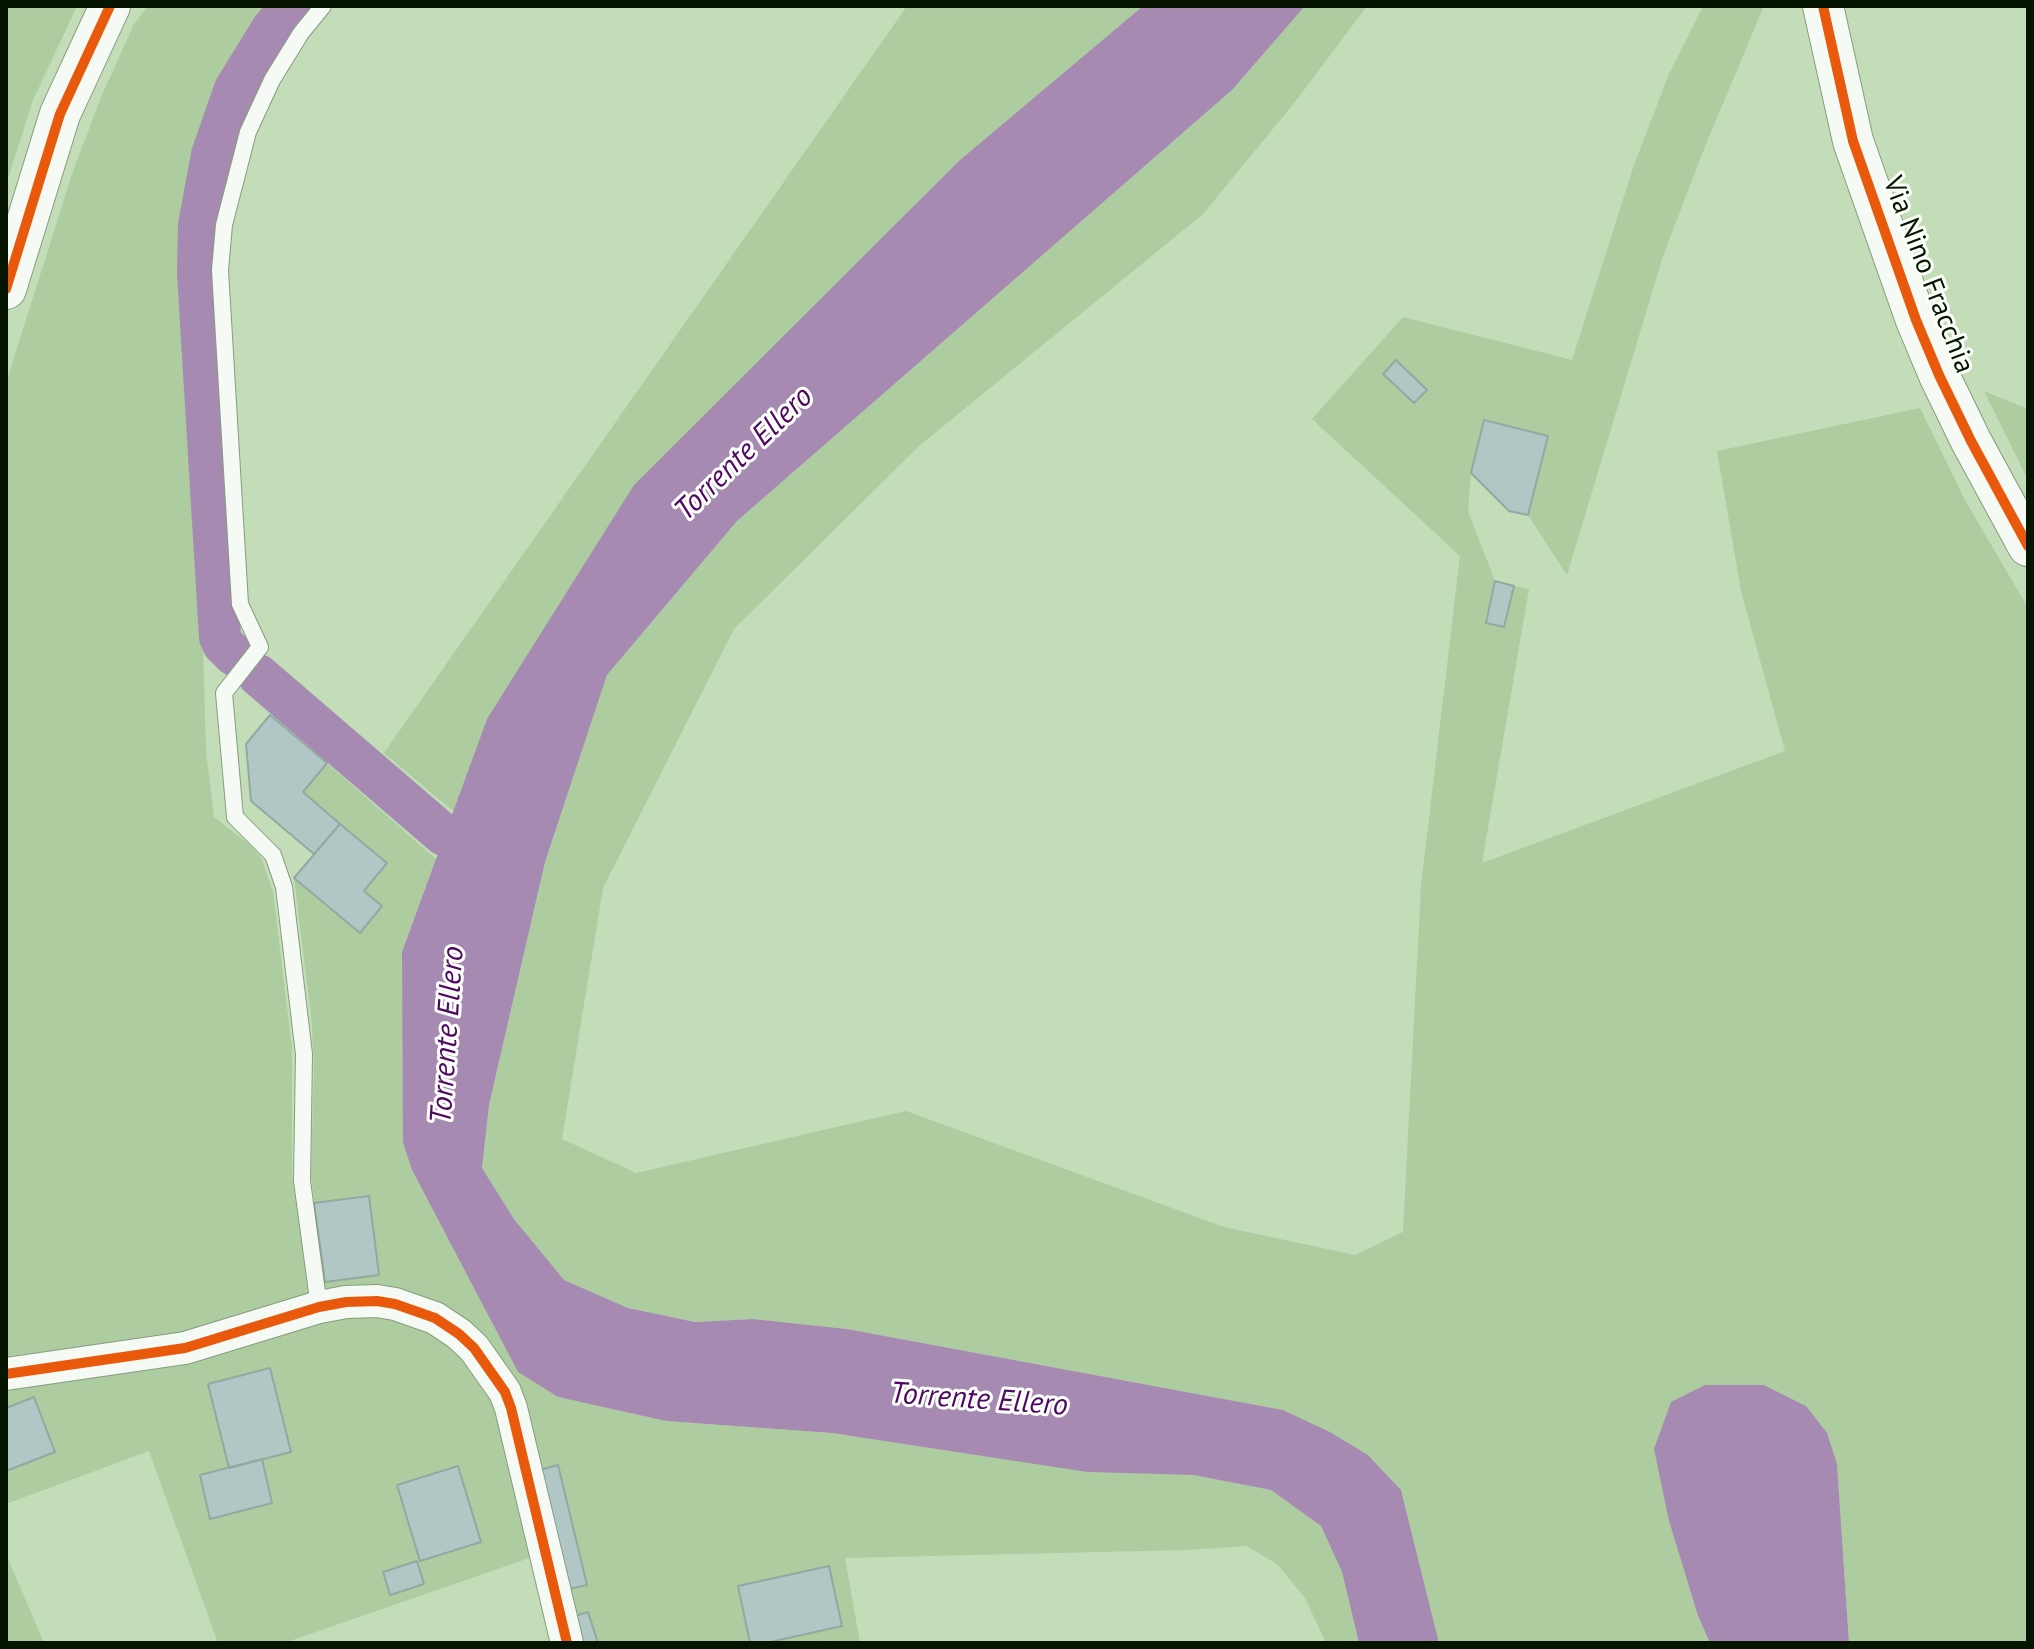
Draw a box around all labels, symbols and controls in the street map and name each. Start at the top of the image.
street label: Via Nino Fracchia [1875,172,1981,378]
water label: Torrente Ellero [667,379,821,529]
water label: Torrente Ellero [424,945,472,1125]
water label: Torrente Ellero [889,1376,1069,1424]

